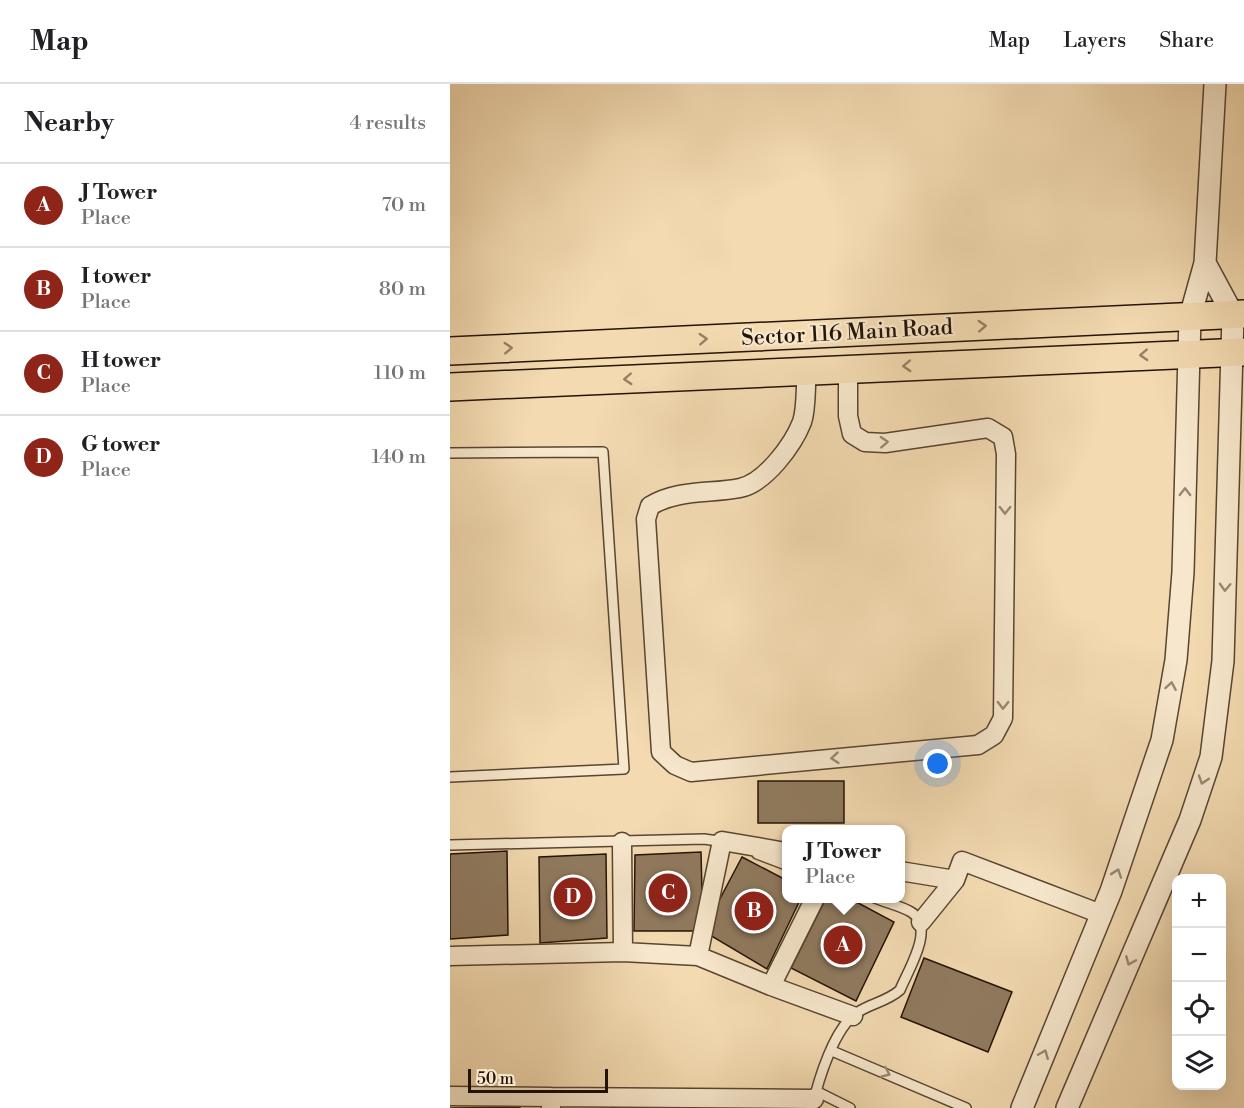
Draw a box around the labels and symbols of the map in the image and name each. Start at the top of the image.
street label: Sector 116 Main Road [740,314,954,352]
one-way arrow [977,320,986,333]
one-way arrow [699,333,708,346]
one-way arrow [504,342,513,355]
one-way arrow [1139,348,1148,361]
one-way arrow [902,359,911,372]
one-way arrow [624,373,633,386]
one-way arrow [880,435,889,448]
one-way arrow [1179,488,1192,497]
one-way arrow [999,505,1012,514]
one-way arrow [1219,583,1231,592]
one-way arrow [1165,682,1177,691]
one-way arrow [997,700,1009,709]
your location [923,749,952,778]
one-way arrow [830,751,839,764]
one-way arrow [1198,774,1211,785]
one-way arrow [1109,868,1122,879]
pin: C [648,870,688,916]
pin: D [554,874,592,920]
pin: B [734,888,774,934]
pin: A [824,922,862,968]
one-way arrow [1125,955,1137,966]
one-way arrow [1037,1049,1049,1060]
scale bar [468,1066,608,1094]
one-way arrow [879,1066,890,1078]

